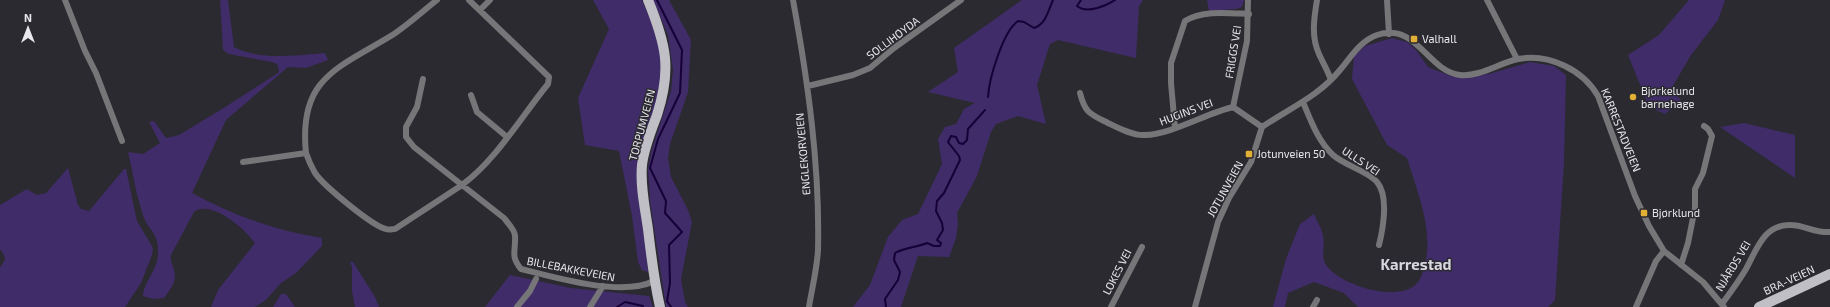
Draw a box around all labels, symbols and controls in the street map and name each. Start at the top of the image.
north arrow [8,8,48,48]
text: N [24,11,32,24]
street label: SOLLIHØYDA [864,13,922,62]
street label: FRIGGS VEI [1222,24,1243,79]
place label: Valhall [1422,32,1457,45]
marker: Valhall [1409,34,1419,44]
place label: Bjørkelund barnehage [1641,84,1695,110]
street label: KARRESTADVEIEN [1599,86,1644,173]
street label: TORPUMVEIEN [626,88,657,162]
marker: Bjørkelund barnehage [1628,92,1638,102]
street label: HUGINS VEI [1157,95,1214,128]
street label: ENGLEKORVEIEN [792,112,813,196]
street label: ULLS VEI [1340,143,1383,178]
place label: Jotunveien 50 [1257,147,1326,160]
marker: Jotunveien 50 [1244,149,1254,159]
street label: JOTUNVEIEN [1204,158,1245,219]
place label: Bjørklund [1652,206,1700,220]
marker: Bjørklund [1639,208,1649,218]
street label: NJÅRDS VEI [1712,238,1753,293]
street label: LOKES VEI [1100,247,1134,297]
street label: BILLEBAKKEVEIEN [526,254,616,283]
district label: Karrestad [1381,255,1451,273]
street label: BRA-VEIEN [1761,262,1816,297]

